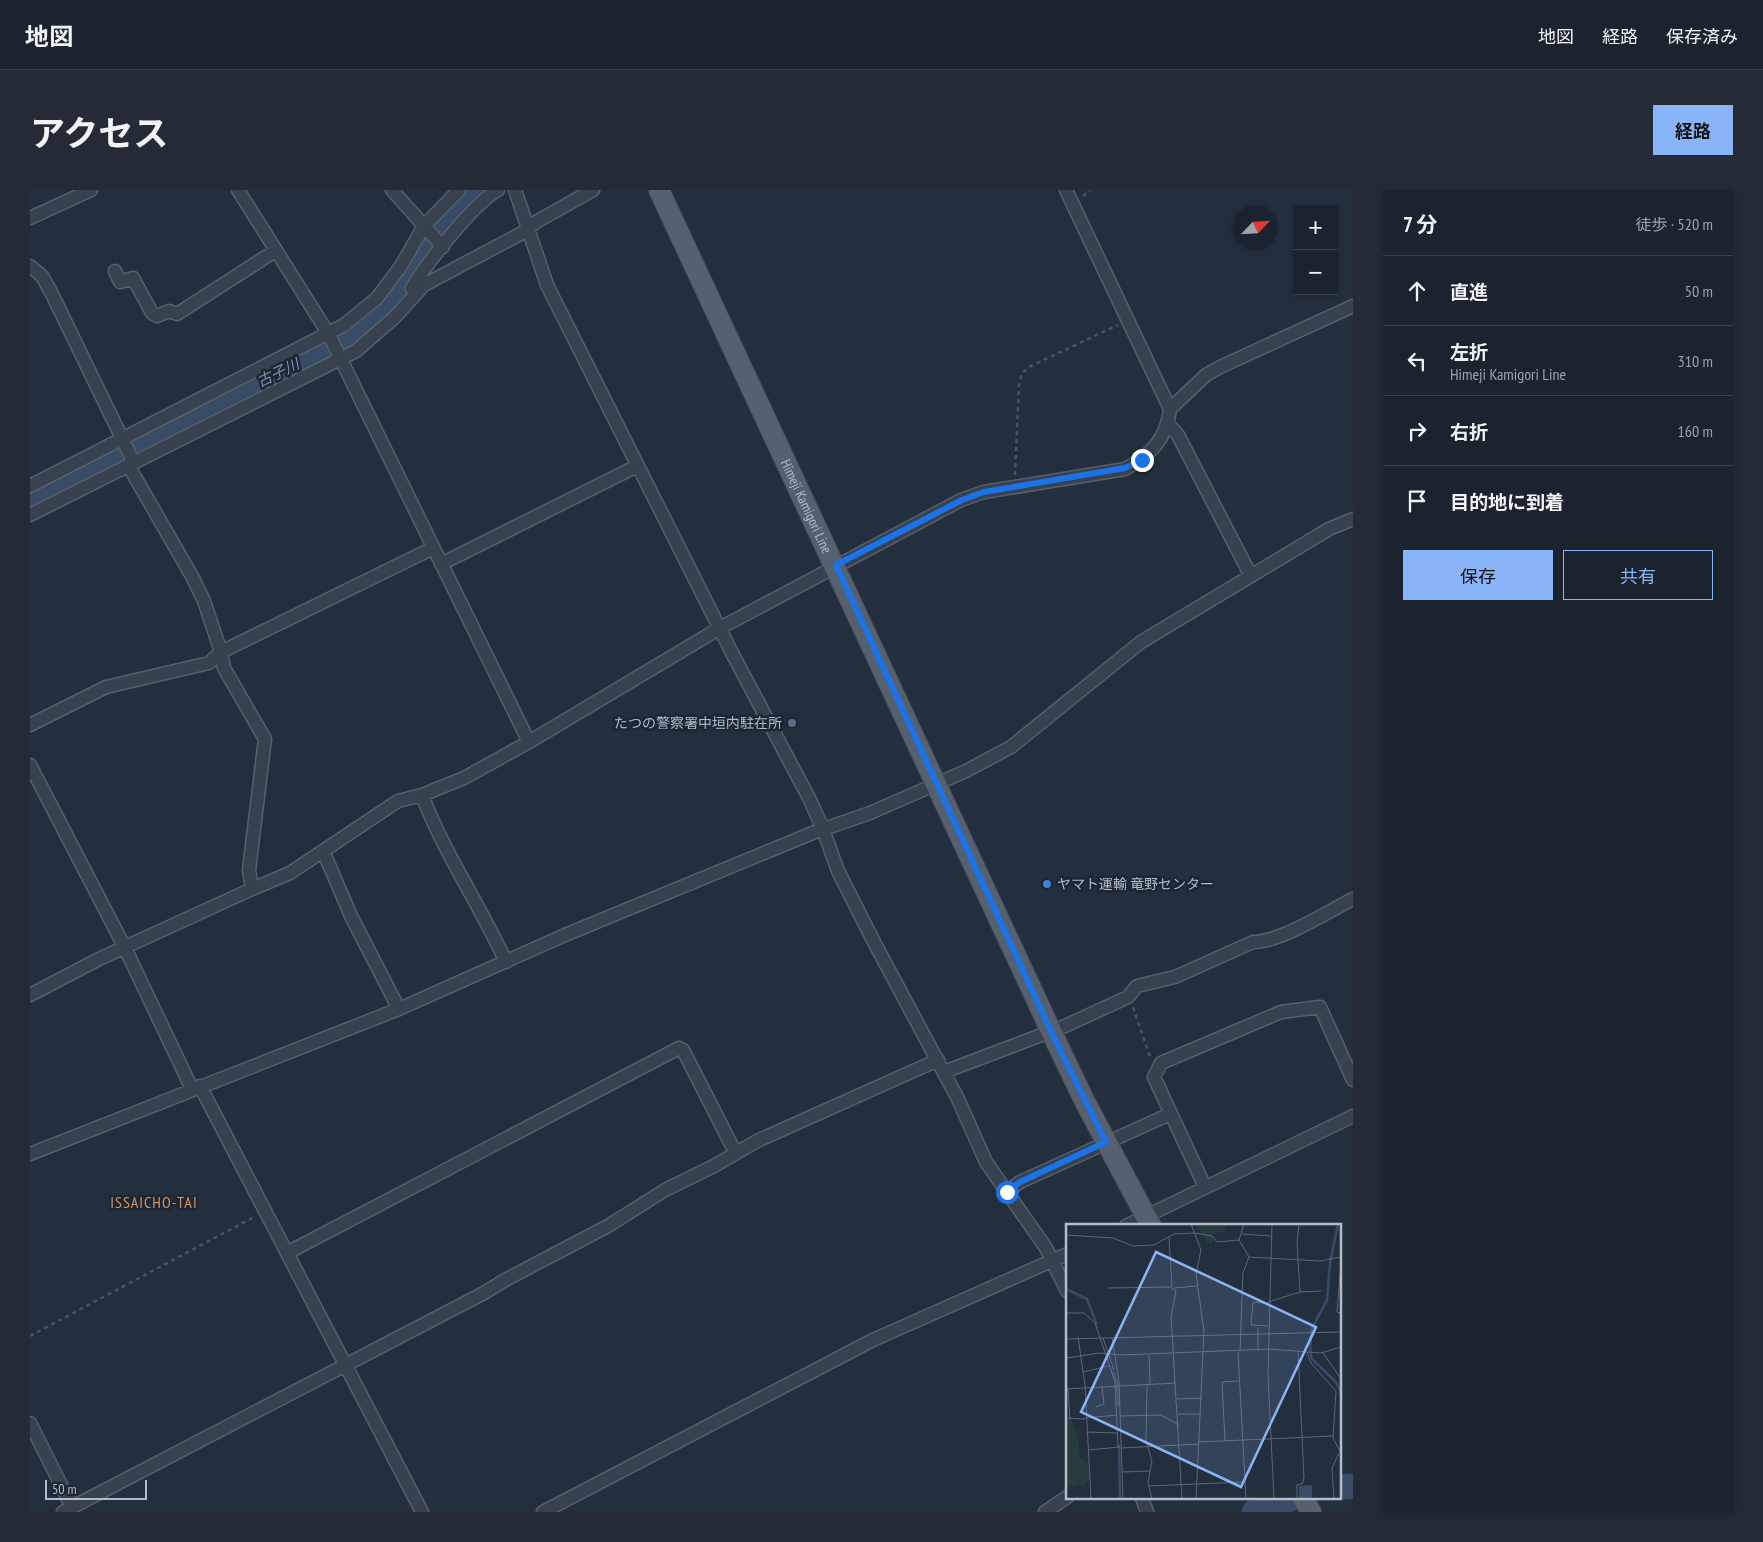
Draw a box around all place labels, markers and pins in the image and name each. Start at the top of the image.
place label: たつの警察署中垣内駐在所 [614,714,782,732]
marker: たつの警察署中垣内駐在所 [786,717,798,729]
place label: ヤマト運輸 竜野センター [1057,875,1214,893]
marker: ヤマト運輸 竜野センター [1041,878,1053,890]

